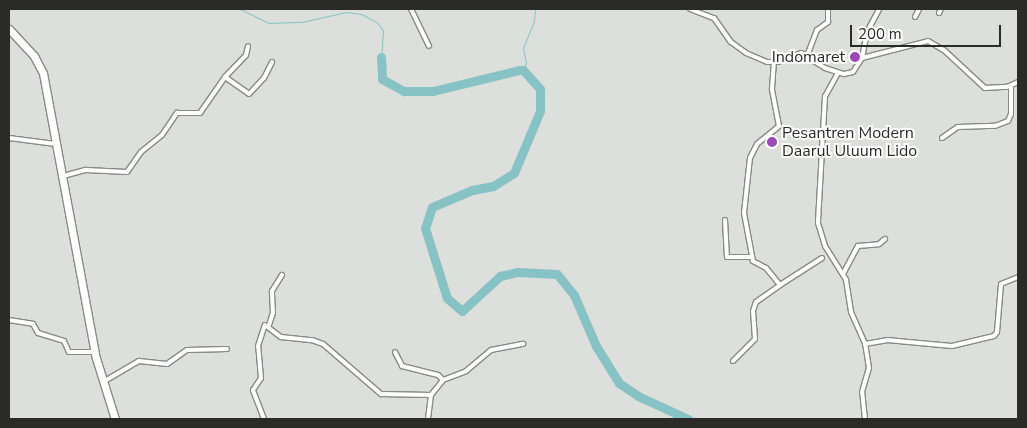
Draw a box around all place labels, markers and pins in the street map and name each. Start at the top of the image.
place label: Indomaret [772,47,845,67]
marker: Indomaret [849,51,861,63]
place label: Pesantren Modern Daarul Uluum Lido [782,123,917,161]
marker: Pesantren Modern Daarul Uluum Lido [766,136,778,148]

